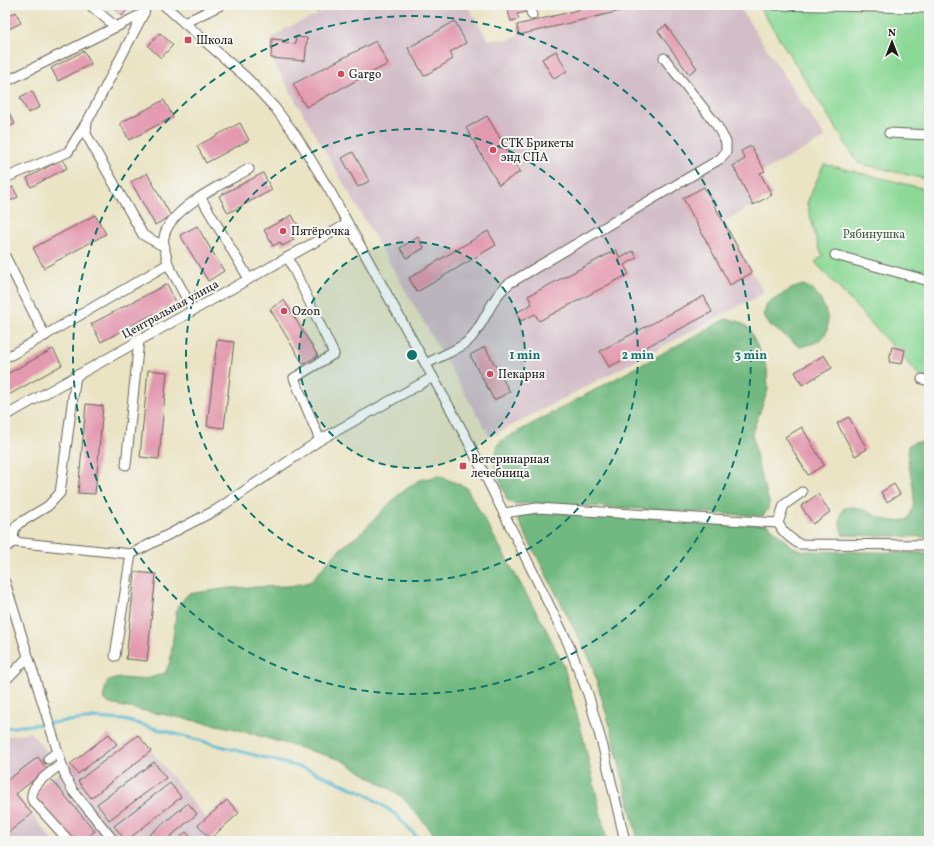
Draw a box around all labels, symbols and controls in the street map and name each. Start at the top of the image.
north arrow [872,22,912,62]
text: N [888,26,896,41]
place label: Школа [196,33,233,49]
marker: Школа [183,35,193,45]
place label: Gargo [349,67,381,83]
marker: Gargo [336,69,346,79]
place label: СТК Брикеты энд СПА [501,136,575,166]
marker: СТК Брикеты энд СПА [488,145,498,155]
place label: Пятёрочка [291,224,350,240]
marker: Пятёрочка [278,226,288,236]
park label: Рябинушка [843,227,905,243]
street label: Центральная улица [119,277,222,343]
place label: Ozon [292,304,320,320]
marker: Ozon [279,306,289,316]
centre of rings [405,348,419,362]
text: 1 min [510,348,541,364]
text: 2 min [622,348,654,364]
text: 3 min [735,348,767,364]
place label: Пекарня [498,367,545,383]
marker: Пекарня [485,369,495,379]
place label: Ветеринарная лечебница [471,452,549,482]
marker: Ветеринарная лечебница [458,461,468,471]

